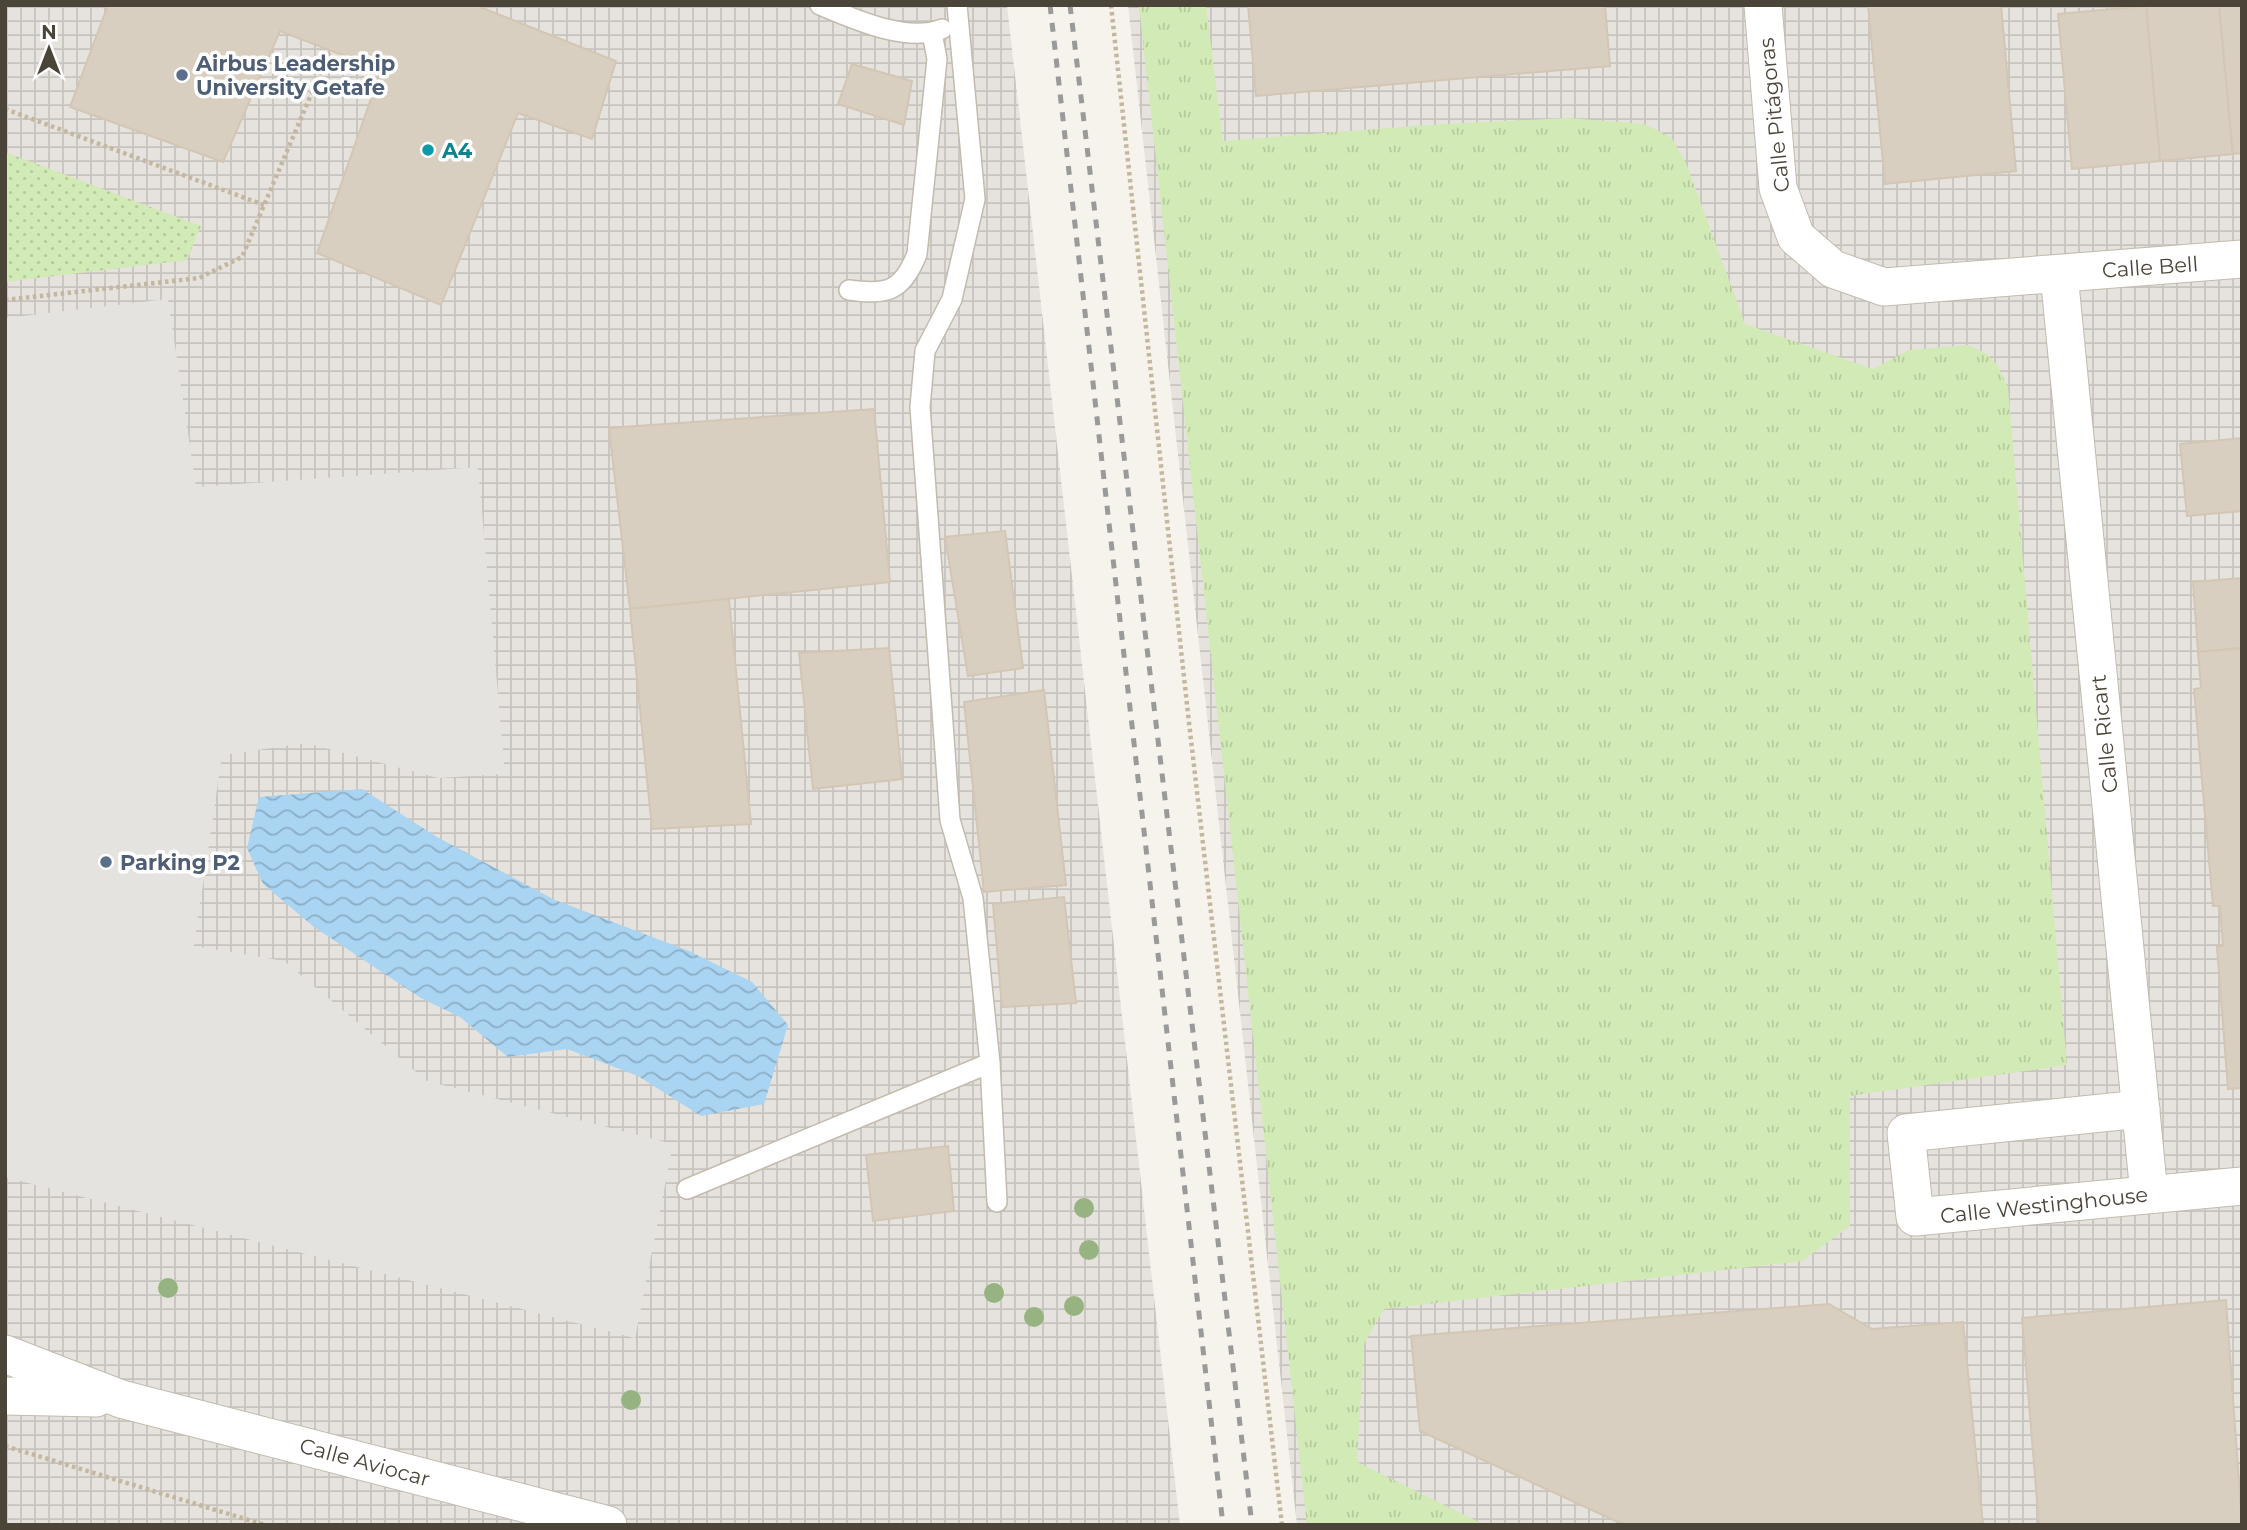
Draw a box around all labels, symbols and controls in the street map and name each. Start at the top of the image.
north arrow [14,14,84,84]
text: N [41,21,57,44]
street label: Calle Pitágoras [1753,36,1795,194]
place label: Airbus Leadership University Getafe [195,51,395,100]
marker: Airbus Leadership University Getafe [174,67,190,83]
place label: A4 [441,138,473,163]
marker: A4 [420,142,436,158]
street label: Calle Bell [2101,251,2199,283]
street label: Calle Ricart [2085,674,2123,794]
place label: Parking P2 [120,850,240,875]
marker: Parking P2 [98,854,114,870]
street label: Calle Westinghouse [1939,1182,2149,1228]
street label: Calle Aviocar [297,1433,433,1491]

